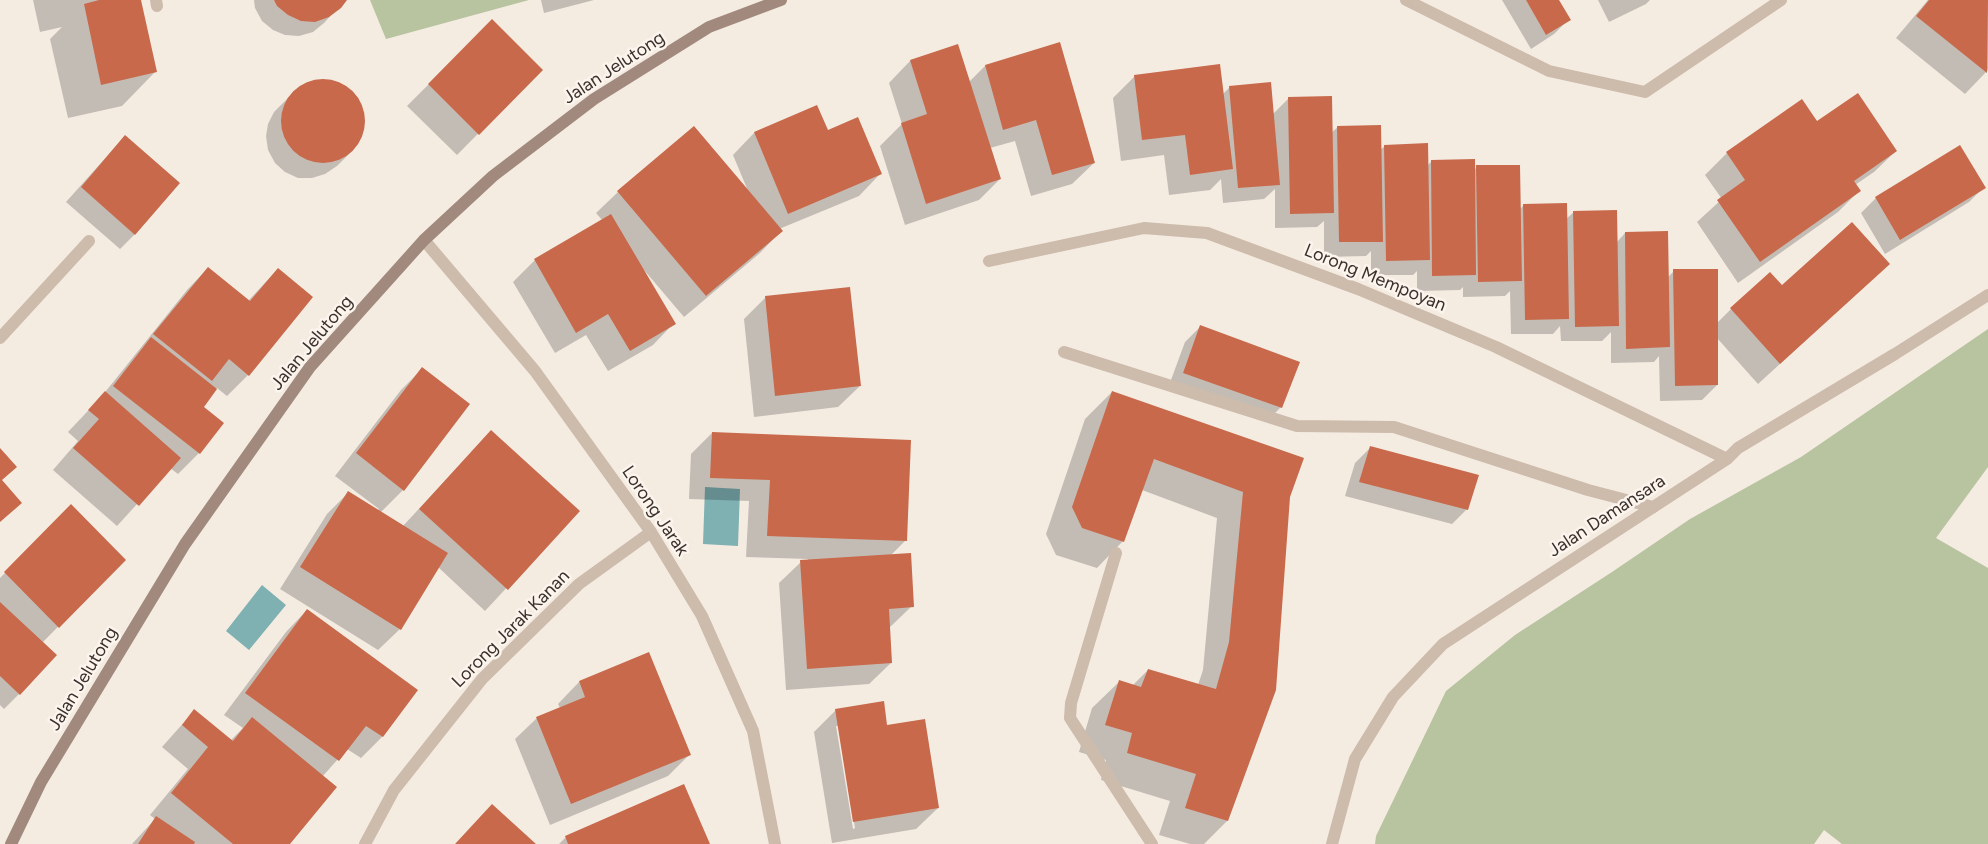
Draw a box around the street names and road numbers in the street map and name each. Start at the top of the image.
street label: Jalan Jelutong [559,27,669,109]
street label: Lorong Mempoyan [1301,240,1449,316]
street label: Jalan Jelutong [266,291,358,395]
street label: Lorong Jarak [617,462,693,560]
street label: Jalan Damansara [1545,470,1669,562]
street label: Lorong Jarak Kanan [448,566,574,692]
street label: Jalan Jelutong [44,623,122,735]

